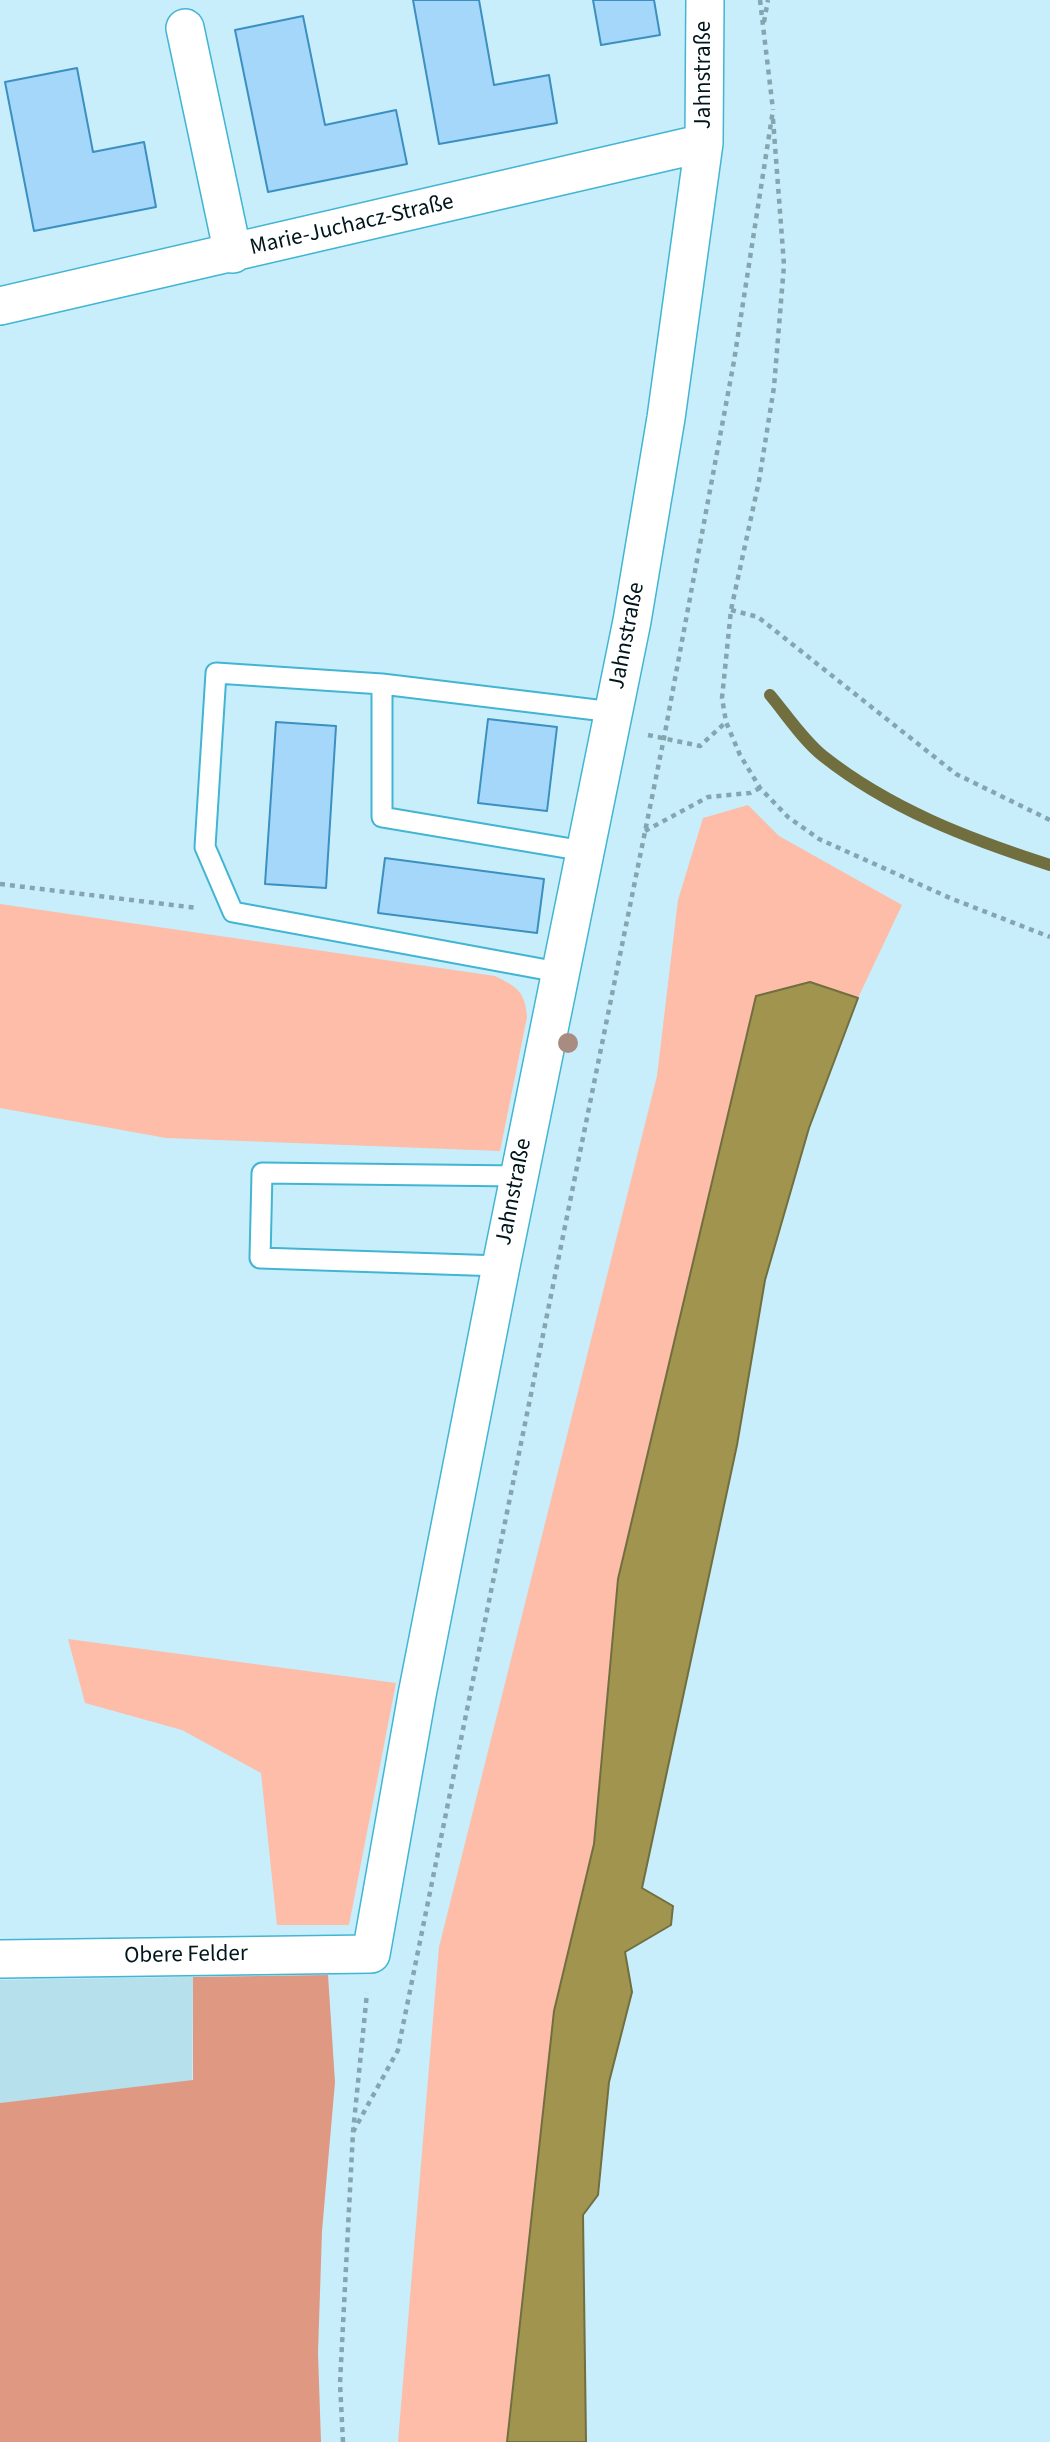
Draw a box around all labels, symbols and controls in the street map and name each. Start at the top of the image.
street label: Jahnstraße [691,21,719,129]
street label: Marie-Juchacz-Straße [247,189,457,263]
street label: Jahnstraße [604,580,652,692]
street label: Jahnstraße [491,1136,539,1248]
street label: Obere Felder [124,1941,248,1971]

